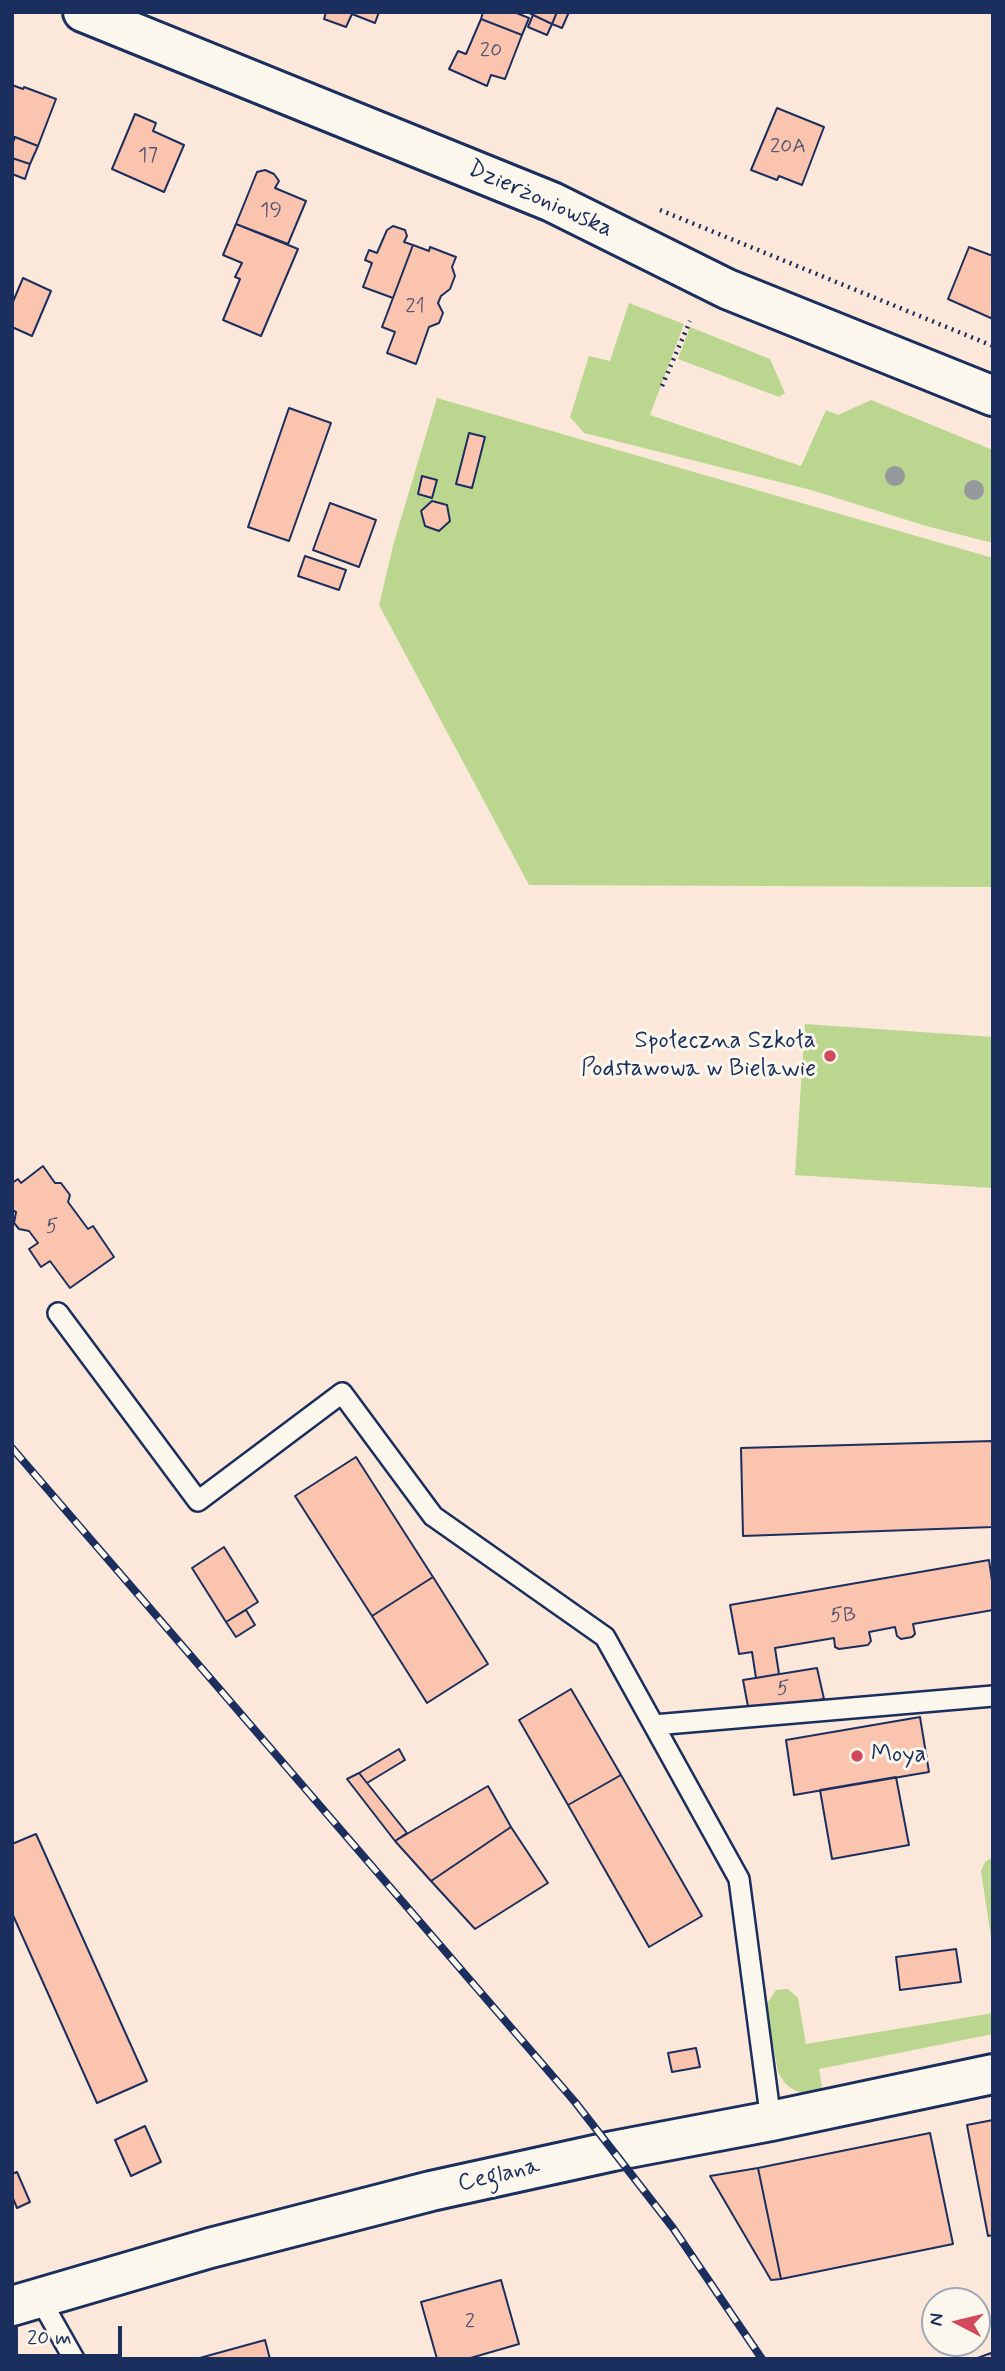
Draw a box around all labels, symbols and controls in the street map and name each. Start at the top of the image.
house number: 20 [480,39,502,65]
house number: 20A [770,135,806,161]
house number: 17 [138,144,158,170]
street label: Dzierżoniowska [463,155,617,245]
house number: 19 [260,199,282,225]
house number: 21 [405,295,425,321]
place label: Społeczna Szkoła Podstawowa w Bielawie [581,1028,816,1084]
marker: Społeczna Szkoła Podstawowa w Bielawie [822,1048,838,1064]
house number: 5 [46,1215,58,1241]
house number: 5B [830,1604,856,1630]
house number: 5 [777,1677,789,1703]
place label: Moya [871,1742,926,1770]
marker: Moya [849,1748,865,1764]
street label: Ceglana [455,2153,543,2199]
north arrow [921,2287,991,2357]
house number: 2 [465,2310,475,2336]
scale bar [18,2312,126,2356]
text: N [923,2312,950,2327]
text: 20 m [27,2324,72,2352]

